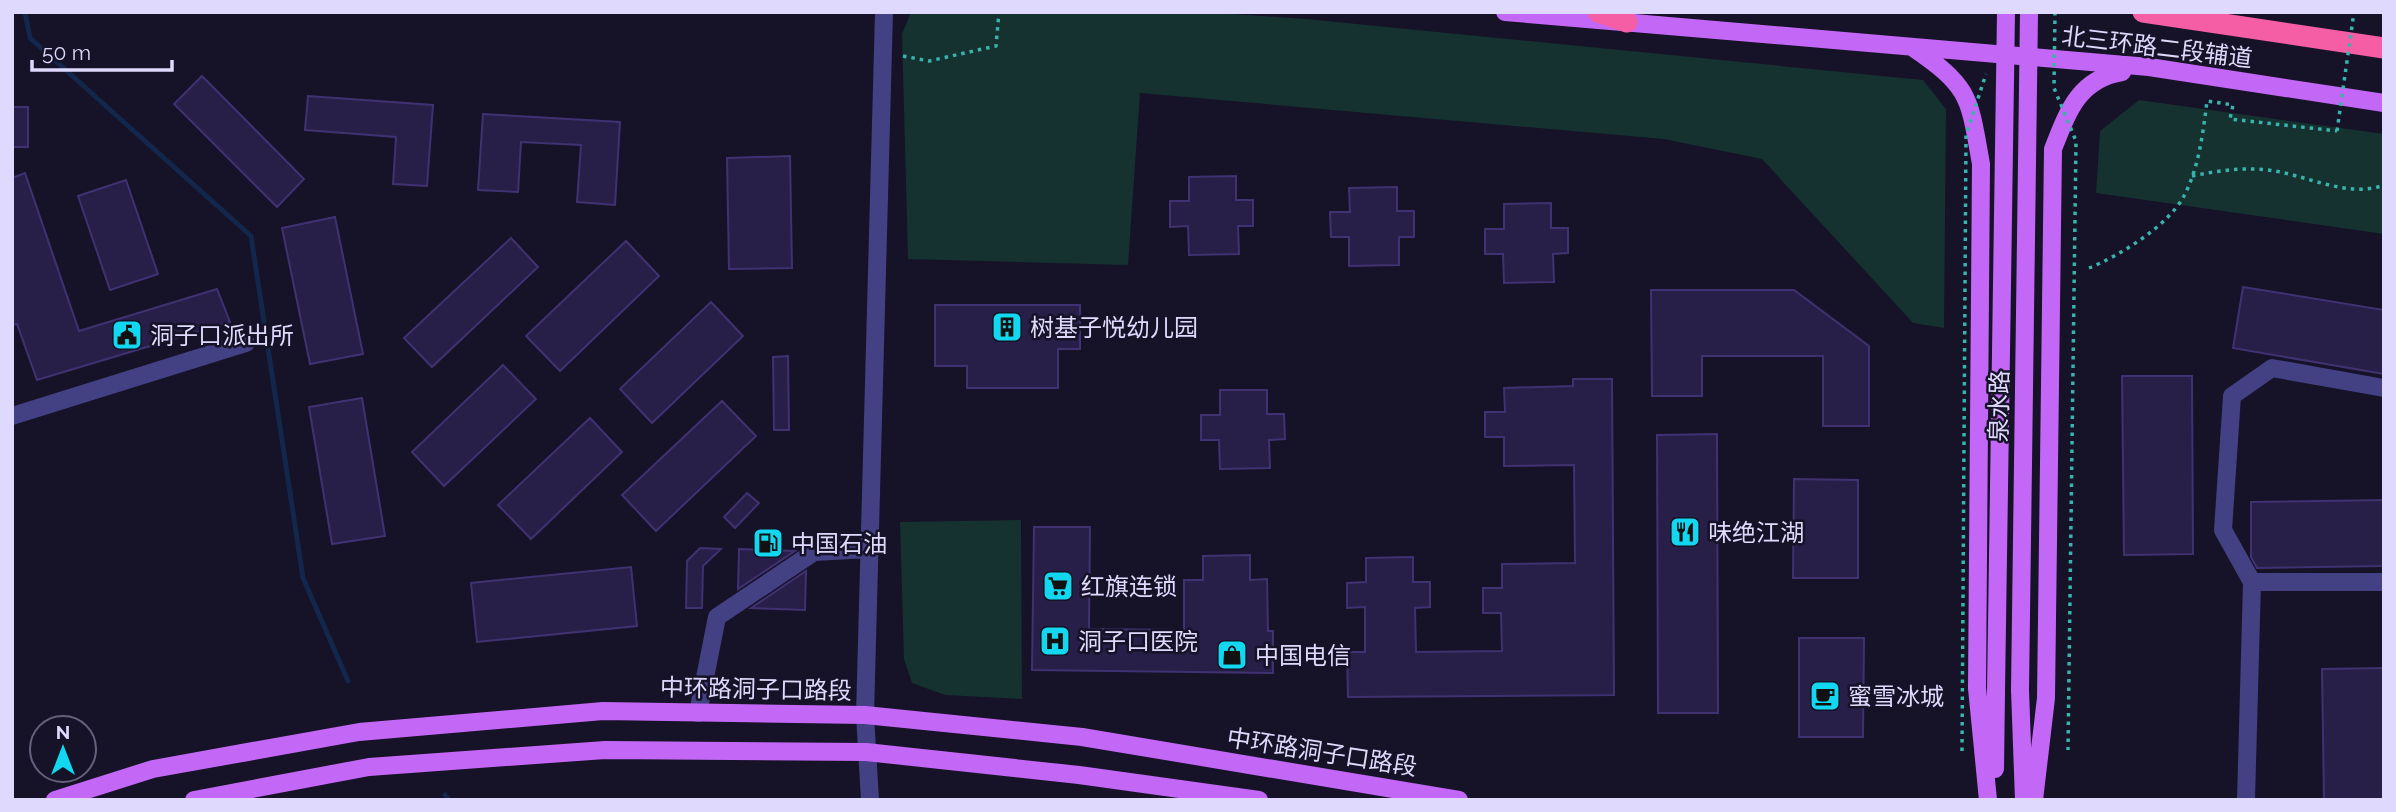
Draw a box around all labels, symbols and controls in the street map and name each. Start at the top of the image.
street label: 北三环路二段辅道 [2060,21,2254,73]
scale bar [32,28,172,72]
text: 50 m [42,40,91,65]
building icon: 树基子悦幼儿园 [990,310,1024,344]
place label: 树基子悦幼儿园 [1030,313,1198,342]
public building icon: 洞子口派出所 [110,318,144,352]
place label: 洞子口派出所 [150,321,294,350]
street label: 泉水路 [1984,370,2014,442]
restaurant icon: 味绝江湖 [1668,515,1702,549]
place label: 味绝江湖 [1708,518,1804,547]
fuel station icon: 中国石油 [751,526,785,560]
place label: 中国石油 [791,529,887,558]
supermarket icon: 红旗连锁 [1041,569,1075,603]
place label: 红旗连锁 [1081,572,1177,601]
hospital icon: 洞子口医院 [1038,624,1072,658]
place label: 洞子口医院 [1078,627,1198,656]
shop icon: 中国电信 [1215,638,1249,672]
place label: 中国电信 [1255,641,1351,670]
street label: 中环路洞子口路段 [660,673,852,705]
cafe icon: 蜜雪冰城 [1808,679,1842,713]
place label: 蜜雪冰城 [1848,682,1944,711]
north arrow [28,714,98,784]
text: N [56,721,70,743]
street label: 中环路洞子口路段 [1225,723,1419,781]

